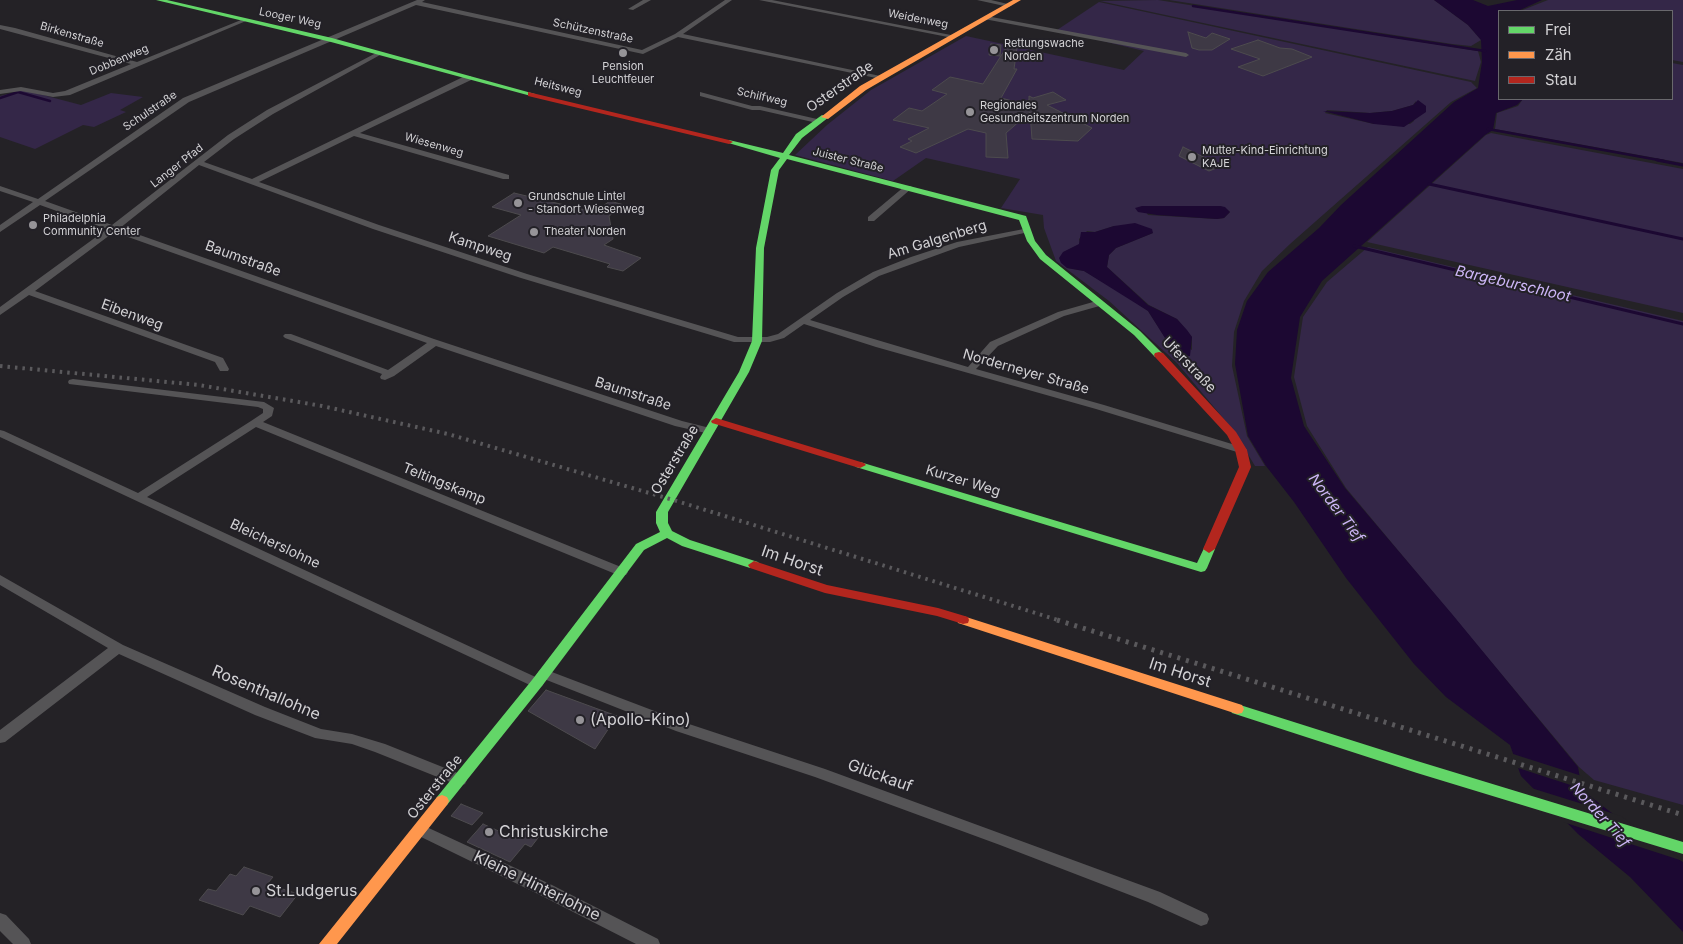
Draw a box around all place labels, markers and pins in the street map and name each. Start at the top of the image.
place label: Rettungswache Norden [1004,37,1084,63]
marker: Rettungswache Norden [988,44,1000,56]
marker: Pension Leuchtfeuer [617,47,629,59]
place label: Pension Leuchtfeuer [592,60,654,86]
place label: Regionales Gesundheitszentrum Norden [980,99,1129,125]
marker: Regionales Gesundheitszentrum Norden [964,106,976,118]
place label: Mutter-Kind-Einrichtung KAJE [1202,144,1328,170]
marker: Mutter-Kind-Einrichtung KAJE [1186,151,1198,163]
place label: Grundschule Lintel - Standort Wiesenweg [528,190,644,216]
marker: Grundschule Lintel - Standort Wiesenweg [512,197,524,209]
place label: Philadelphia Community Center [43,212,141,238]
marker: Philadelphia Community Center [27,219,39,231]
place label: Theater Norden [544,225,626,239]
marker: Theater Norden [528,226,540,238]
place label: (Apollo-Kino) [590,710,691,730]
marker: (Apollo-Kino) [574,714,586,726]
place label: Christuskirche [499,822,608,842]
marker: Christuskirche [483,826,495,838]
place label: St.Ludgerus [266,881,357,901]
marker: St.Ludgerus [250,885,262,897]

